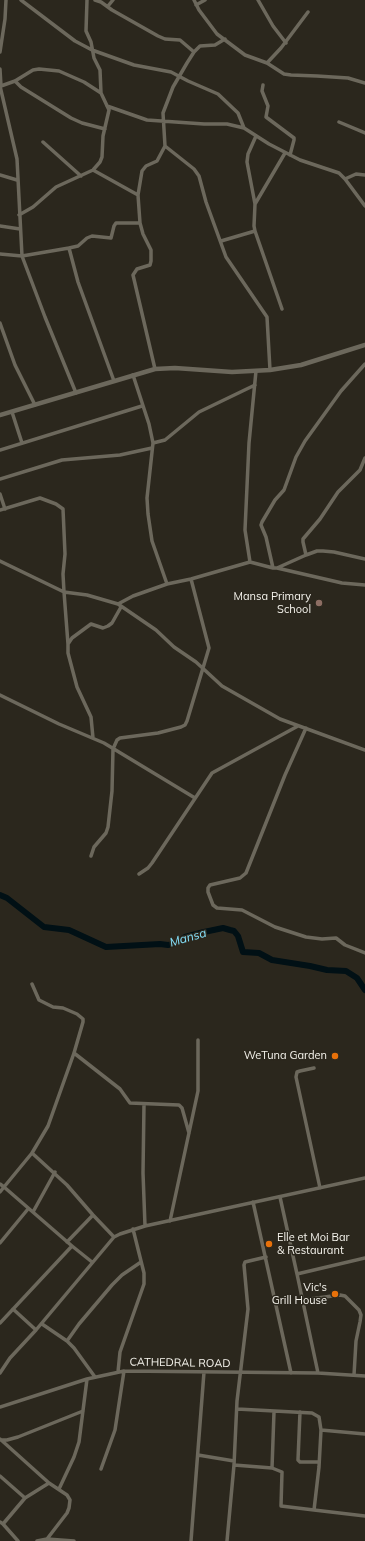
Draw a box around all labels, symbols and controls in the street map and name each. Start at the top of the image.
place label: Mansa Primary School [234,590,311,616]
marker: Mansa Primary School [314,598,324,608]
water label: Mansa [168,926,208,950]
place label: WeTuna Garden [244,1049,327,1063]
marker: WeTuna Garden [330,1051,340,1061]
place label: Elle et Moi Bar & Restaurant [277,1231,350,1257]
marker: Elle et Moi Bar & Restaurant [264,1239,274,1249]
place label: Vic's Grill House [272,1281,327,1307]
marker: Vic's Grill House [330,1289,340,1299]
street label: CATHEDRAL ROAD [129,1356,231,1370]

